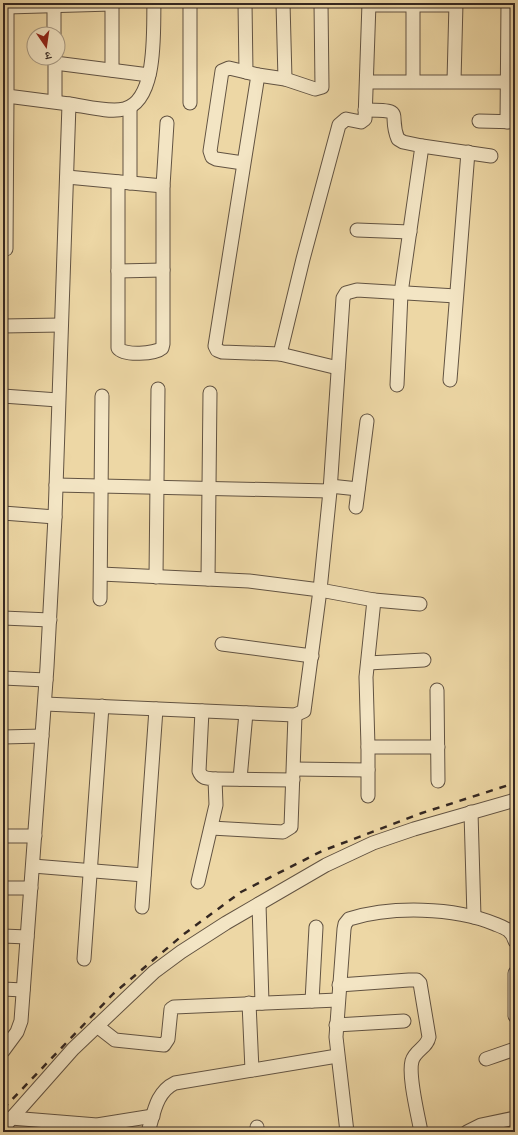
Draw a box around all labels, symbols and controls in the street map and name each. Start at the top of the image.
north arrow [26,26,66,66]
text: उ [42,47,54,64]

